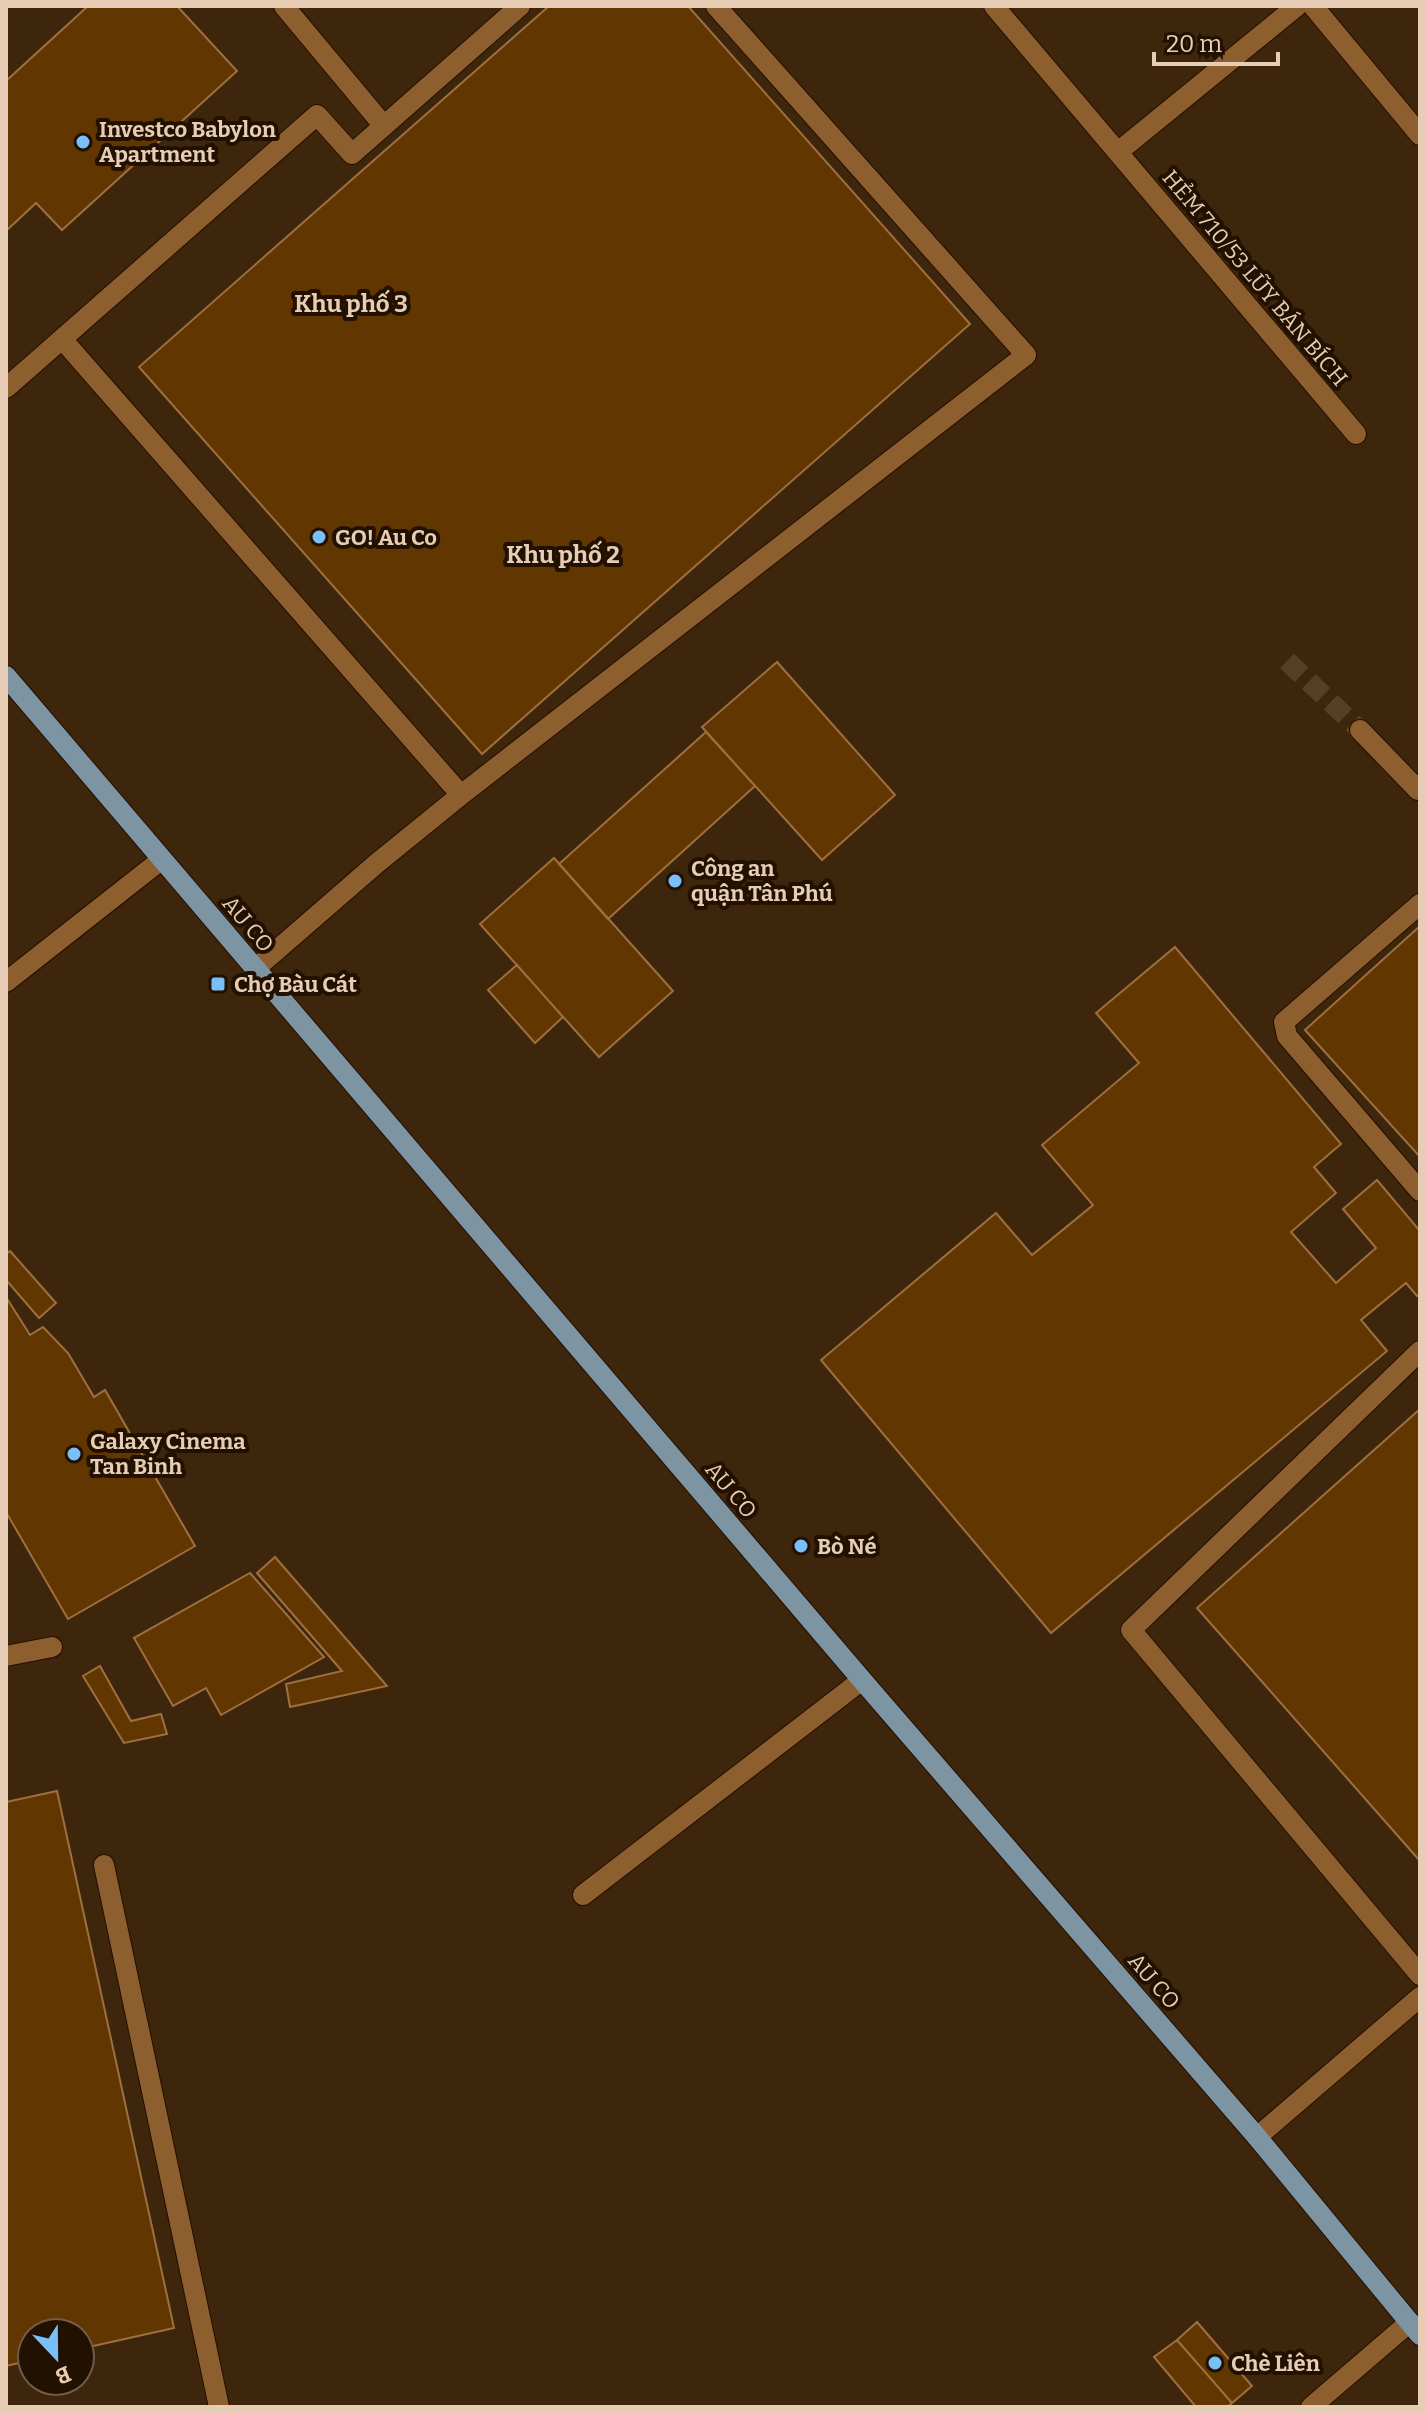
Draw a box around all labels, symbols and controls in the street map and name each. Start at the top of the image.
scale bar [1154,16,1278,66]
text: 20 m [1166,30,1222,58]
place label: Investco Babylon Apartment [99,116,276,168]
marker: Investco Babylon Apartment [74,133,92,151]
street label: HẺM 710/53 LŨY BÁN BÍCH [1157,165,1353,391]
district label: Khu phố 3 [294,289,408,318]
place label: GO! Au Co [335,524,437,551]
marker: GO! Au Co [310,528,328,546]
district label: Khu phố 2 [506,540,620,569]
place label: Công an quận Tân Phú [691,855,833,907]
marker: Công an quận Tân Phú [666,872,684,890]
street label: AU CO [217,890,279,958]
place label: Chợ Bàu Cát [234,971,357,998]
marker: Chợ Bàu Cát [209,975,227,993]
place label: Galaxy Cinema Tan Binh [90,1428,246,1480]
marker: Galaxy Cinema Tan Binh [65,1445,83,1463]
street label: AU CO [700,1456,762,1524]
place label: Bò Né [817,1533,877,1560]
marker: Bò Né [792,1537,810,1555]
street label: AU CO [1122,1948,1186,2014]
north arrow [16,2317,96,2397]
place label: Chè Liên [1231,2350,1320,2377]
marker: Chè Liên [1206,2354,1224,2372]
text: B [52,2360,75,2390]

